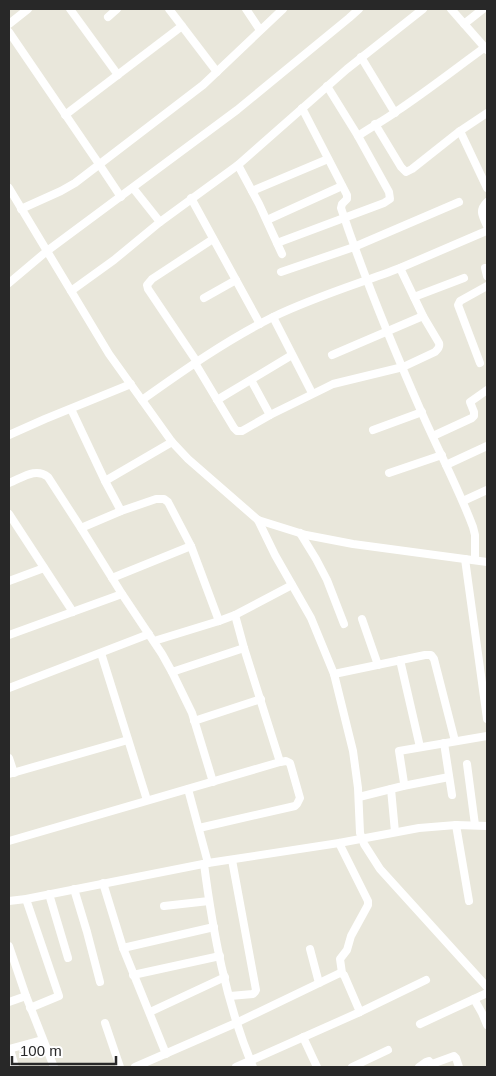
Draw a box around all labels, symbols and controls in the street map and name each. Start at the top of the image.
scale bar [12,1034,116,1066]
text: 100 m [20,1042,62,1059]

